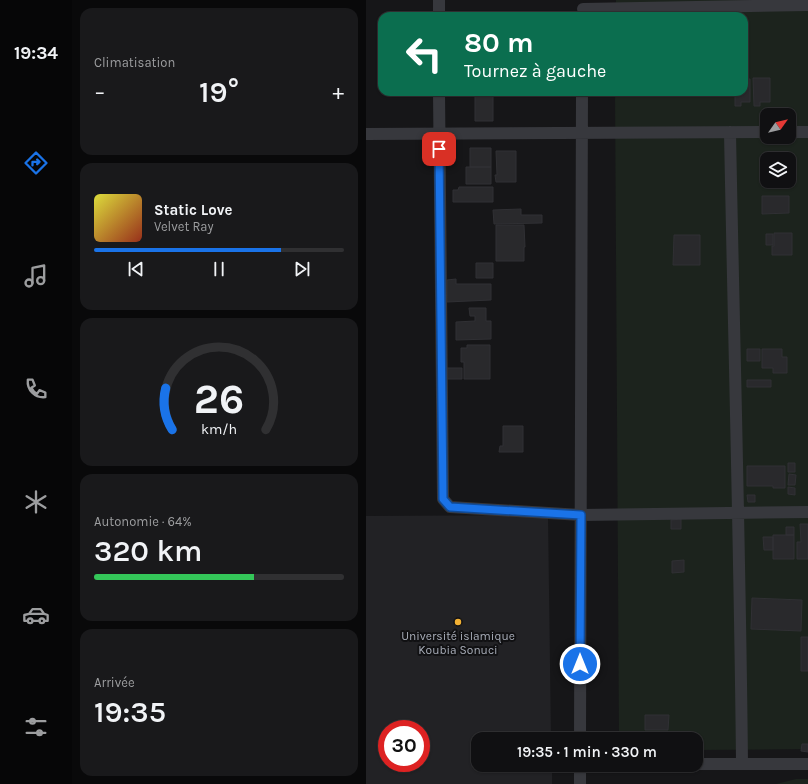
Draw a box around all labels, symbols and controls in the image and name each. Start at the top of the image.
text: 80 m [464,26,533,59]
icon: left [398,28,450,80]
text: 19:34 [14,42,58,64]
text: Climatisation [94,55,175,70]
text: Tournez à gauche [464,60,606,82]
text: 19° [199,74,239,110]
text: − [94,79,106,105]
text: + [332,79,344,105]
north arrow [760,108,796,144]
map controls [760,108,796,188]
pin [422,132,456,166]
icon: arrive [428,138,450,160]
icon: directions [22,149,50,177]
button: layers [760,152,796,188]
text: Static Love [154,201,232,219]
text: Velvet Ray [154,219,214,234]
icon: previous [125,258,147,280]
icon: pause [208,258,230,280]
icon: next [291,258,313,280]
icon: music [22,262,50,290]
icon: phone [22,375,50,403]
text: 26 [194,375,244,423]
text: km/h [201,421,237,438]
icon: climate [22,488,50,516]
text: Autonomie · 64% [94,514,192,529]
text: 320 km [94,533,202,569]
icon: car [22,601,50,629]
marker: Université islamique Koubia Sonuci [453,617,463,627]
place label: Université islamique Koubia Sonuci [401,629,515,657]
position arrow [559,643,601,685]
text: Arrivée [94,675,135,690]
text: 19:35 [94,694,166,730]
icon: filters [22,713,50,741]
speed limit sign: 30 [378,720,430,772]
text: 19:35 · 1 min · 330 m [517,743,657,761]

